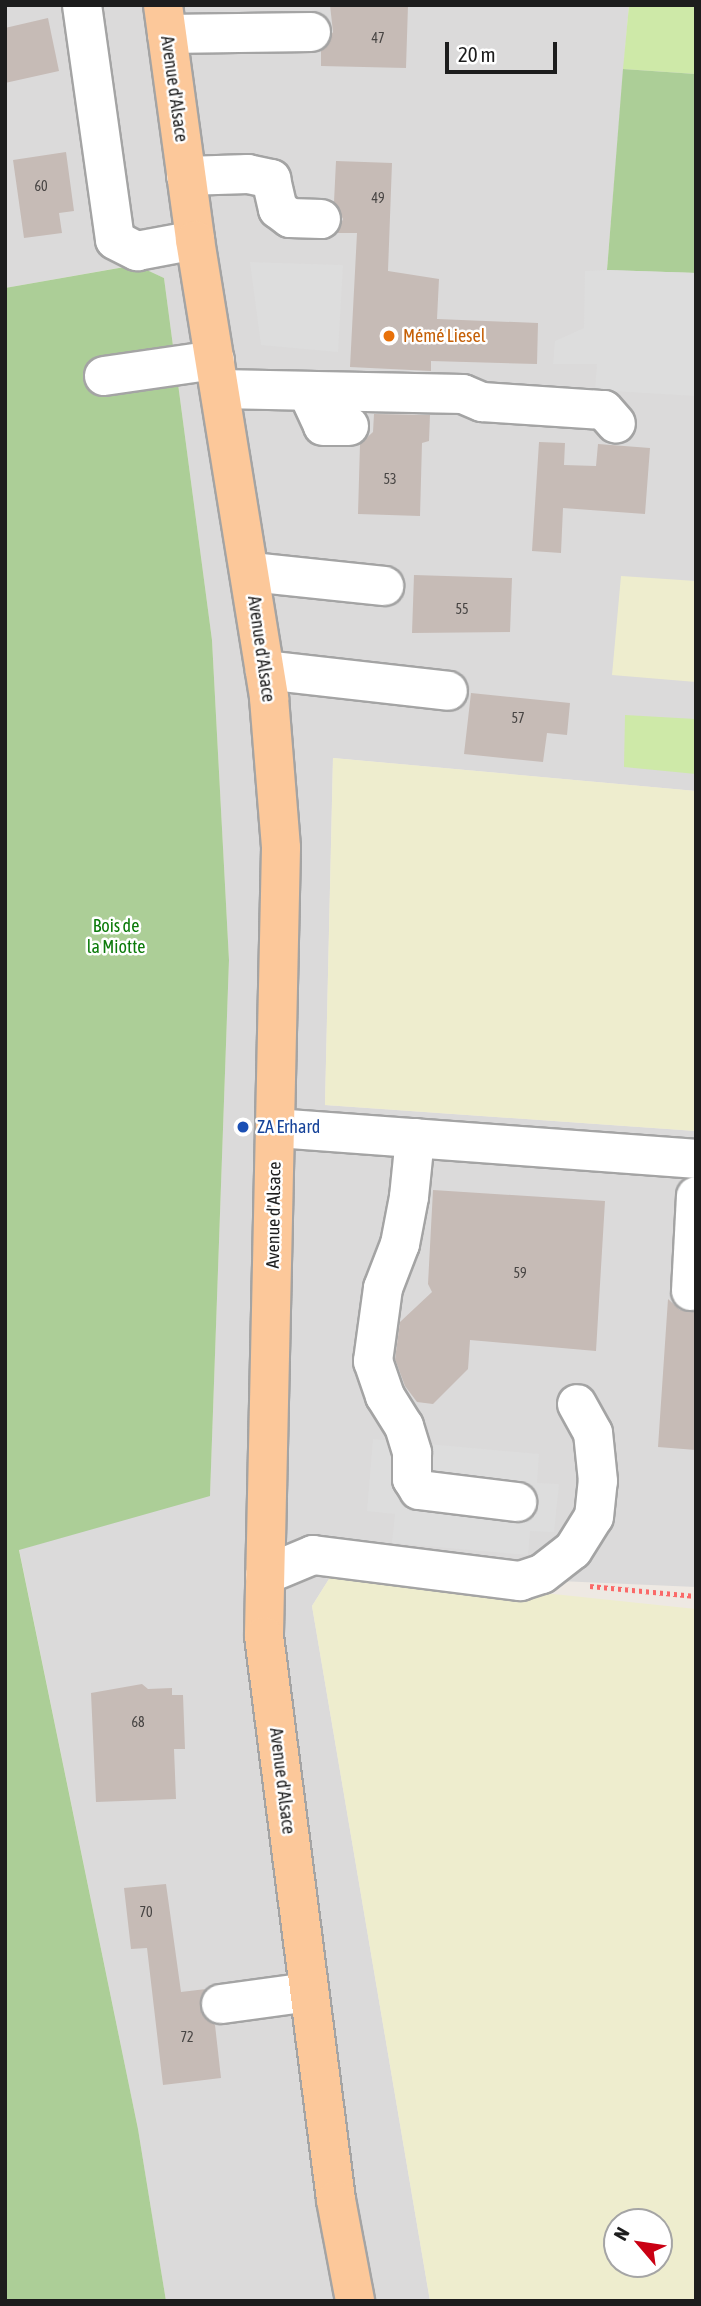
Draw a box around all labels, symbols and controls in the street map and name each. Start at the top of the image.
scale bar [449,28,561,72]
house number: 47 [371,30,385,46]
street label: Avenue d'Alsace [156,35,192,143]
text: 20 m [458,42,496,66]
house number: 60 [34,178,48,194]
house number: 49 [371,190,385,206]
place label: Mémé Liesel [403,325,485,347]
marker: Mémé Liesel [381,328,397,344]
house number: 53 [383,471,397,487]
street label: Avenue d'Alsace [243,595,279,703]
house number: 55 [455,601,469,617]
house number: 57 [511,710,525,726]
park label: Bois de la Miotte [87,916,145,958]
place label: ZA Erhard [257,1116,320,1138]
marker: ZA Erhard [235,1119,251,1135]
street label: Avenue d'Alsace [262,1161,286,1269]
house number: 59 [513,1265,527,1281]
house number: 68 [131,1714,145,1730]
street label: Avenue d'Alsace [265,1727,299,1835]
house number: 70 [139,1904,153,1920]
house number: 72 [180,2029,194,2045]
north arrow [603,2208,673,2278]
text: N [609,2224,634,2244]

